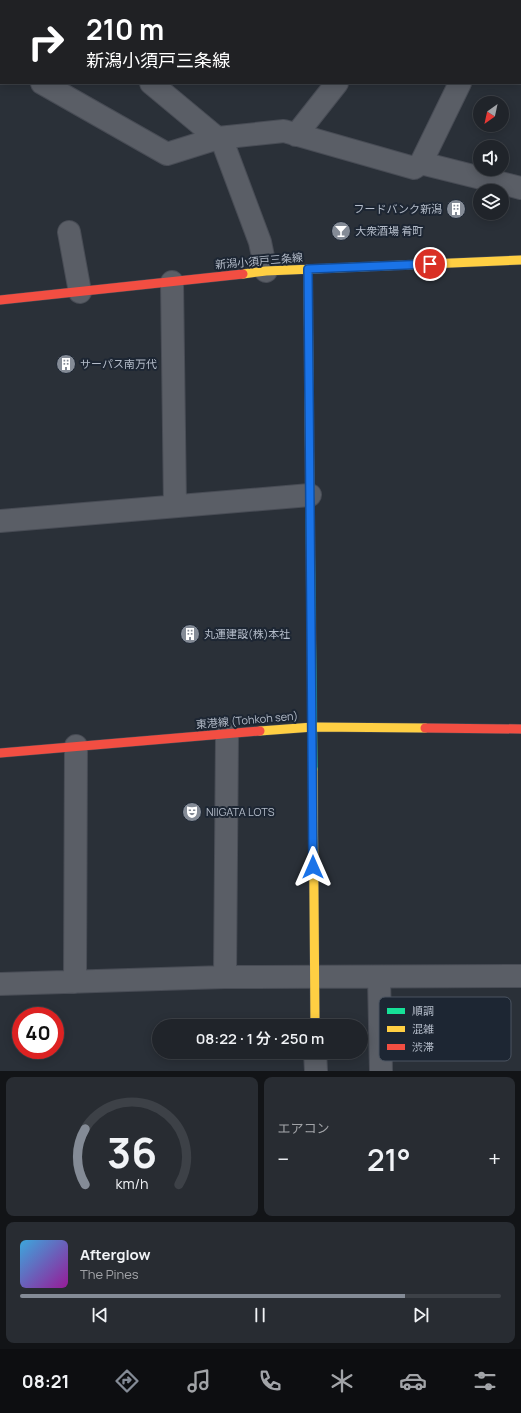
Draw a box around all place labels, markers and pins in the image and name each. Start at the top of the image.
building icon: フードバンク新潟 [445,198,467,220]
place label: フードバンク新潟 [353,201,442,216]
bar icon: 大衆酒場 肴町 [330,220,352,242]
place label: 大衆酒場 肴町 [355,223,423,238]
pin [413,247,447,281]
building icon: サーパス南万代 [55,353,77,375]
place label: サーパス南万代 [80,356,157,371]
building icon: 丸運建設(株)本社 [179,623,201,645]
place label: 丸運建設(株)本社 [204,626,290,641]
theatre icon: NIIGATA LOTS [181,801,203,823]
place label: NIIGATA LOTS [206,804,275,819]

